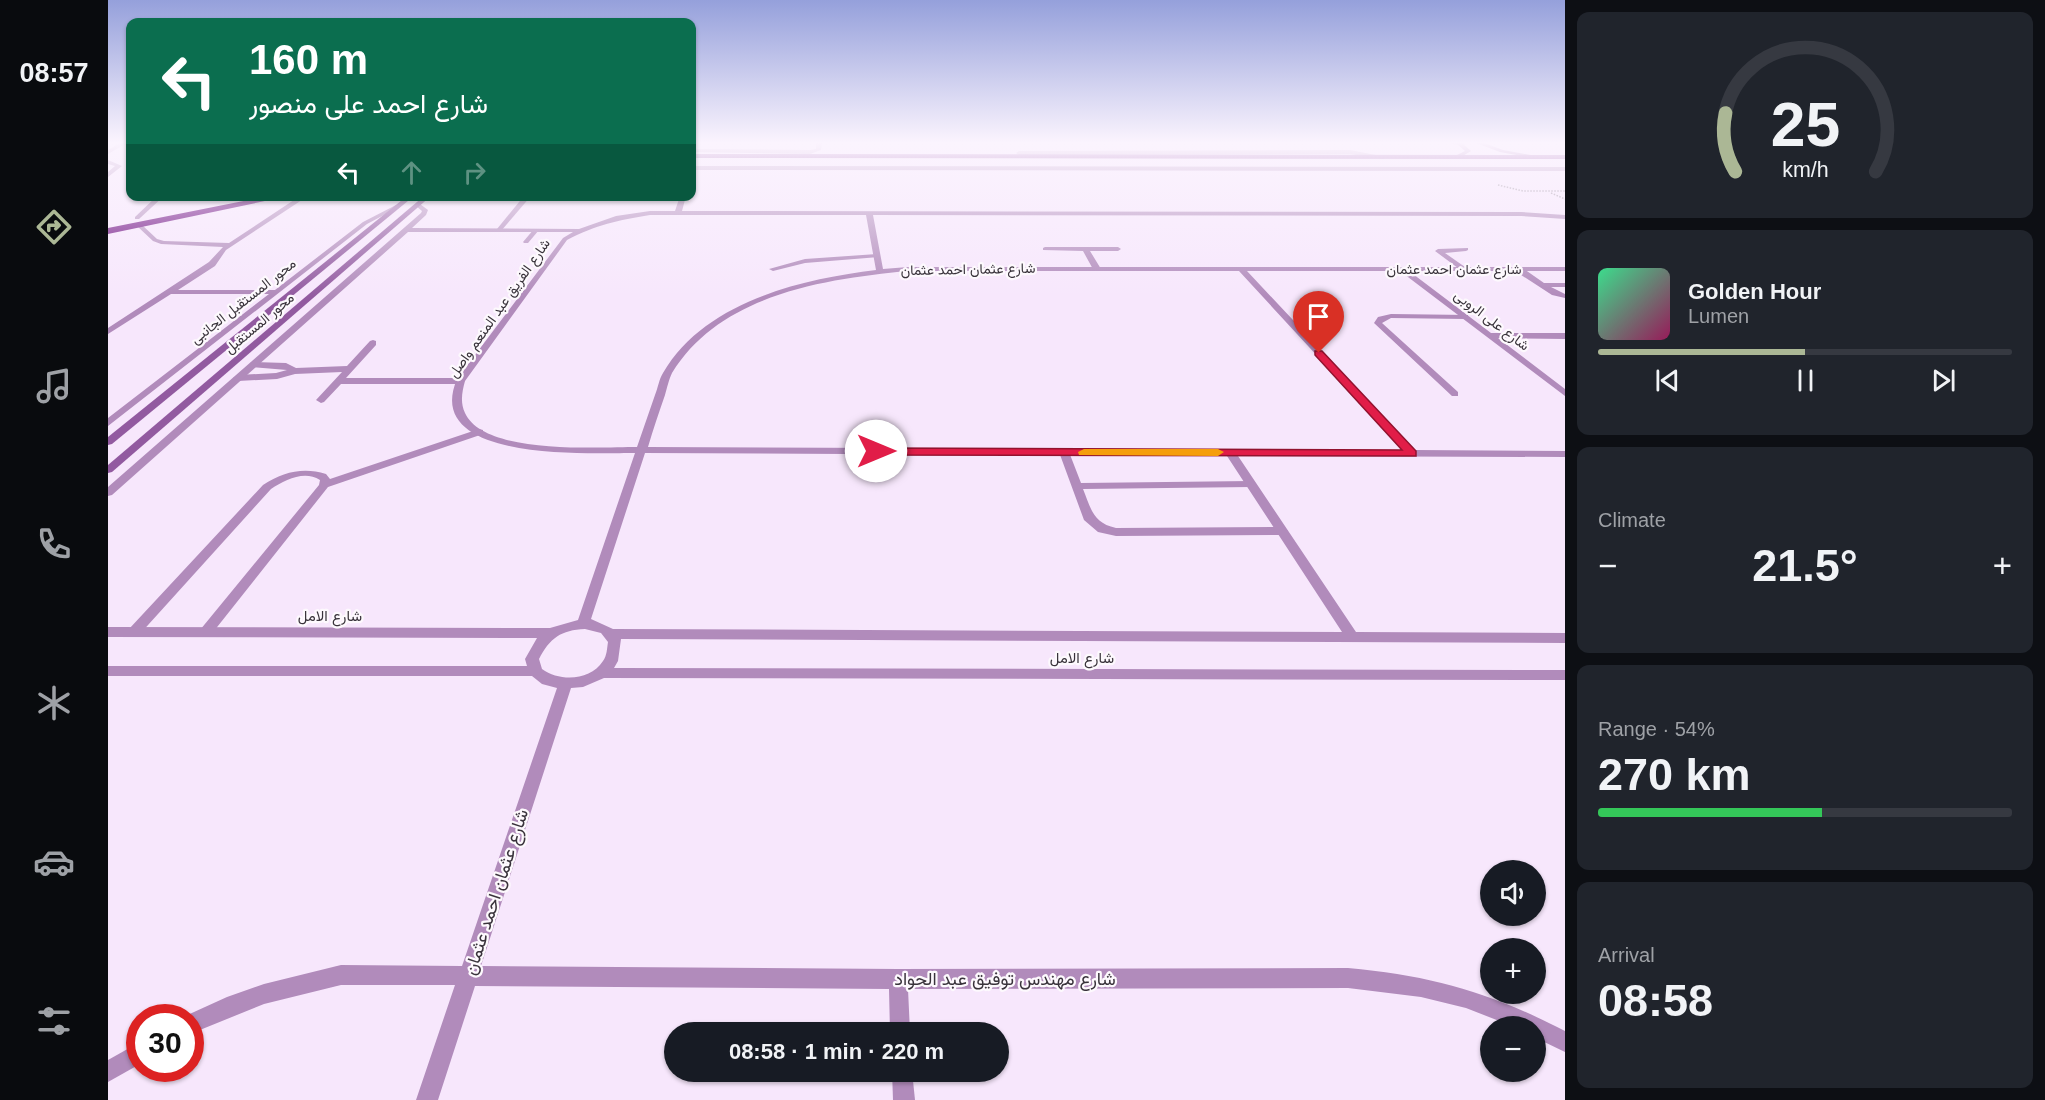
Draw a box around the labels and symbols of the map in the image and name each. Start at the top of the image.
street label: شارع الفريق عبد المنعم واصل [445,236,556,382]
street label: محور المستقبل الجانبى [187,255,299,347]
street label: شارع عثمان احمد عثمان [900,260,1036,281]
street label: شارع عثمان احمد عثمان [1387,261,1521,280]
street label: شارع على الروبى [1449,287,1533,356]
street label: محور المستقبل [221,289,297,357]
pin [1293,291,1344,353]
position arrow [844,419,908,483]
street label: شارع الامل [298,607,362,627]
street label: شارع الامل [1050,649,1114,669]
street label: شارع عثمان احمد عثمان [460,806,534,978]
street label: شارع مهندس توفيق عبد الحواد [894,969,1116,991]
speed limit sign: 30 [126,1004,204,1082]

